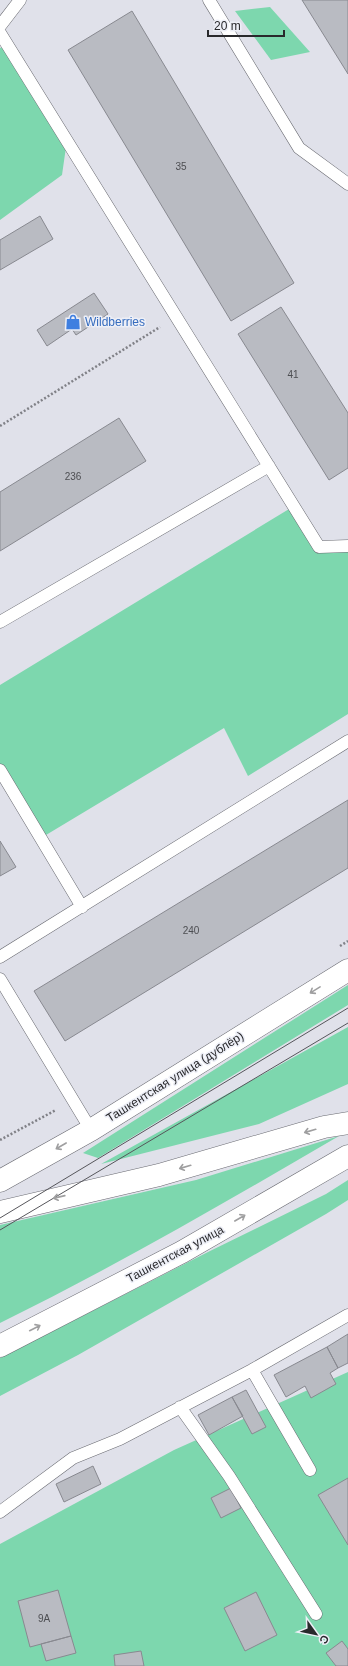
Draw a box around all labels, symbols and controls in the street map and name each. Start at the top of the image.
scale bar [208,12,284,38]
text: 20 m [214,19,241,33]
house number: 35 [175,161,187,172]
shop icon: Wildberries [64,313,82,331]
place label: Wildberries [85,315,145,329]
house number: 41 [287,369,299,380]
house number: 236 [65,471,82,482]
house number: 240 [183,925,200,936]
one-way arrow [310,986,321,994]
street label: Ташкентская улица (дублёр) [104,1029,246,1125]
one-way arrow [304,1128,317,1135]
one-way arrow [55,1143,67,1151]
one-way arrow [179,1164,192,1171]
one-way arrow [52,1194,65,1202]
one-way arrow [234,1214,246,1222]
street label: Ташкентская улица [124,1222,226,1286]
one-way arrow [28,1324,40,1331]
house number: 9А [38,1613,50,1624]
north arrow [296,1614,336,1654]
text: С [317,1633,332,1646]

